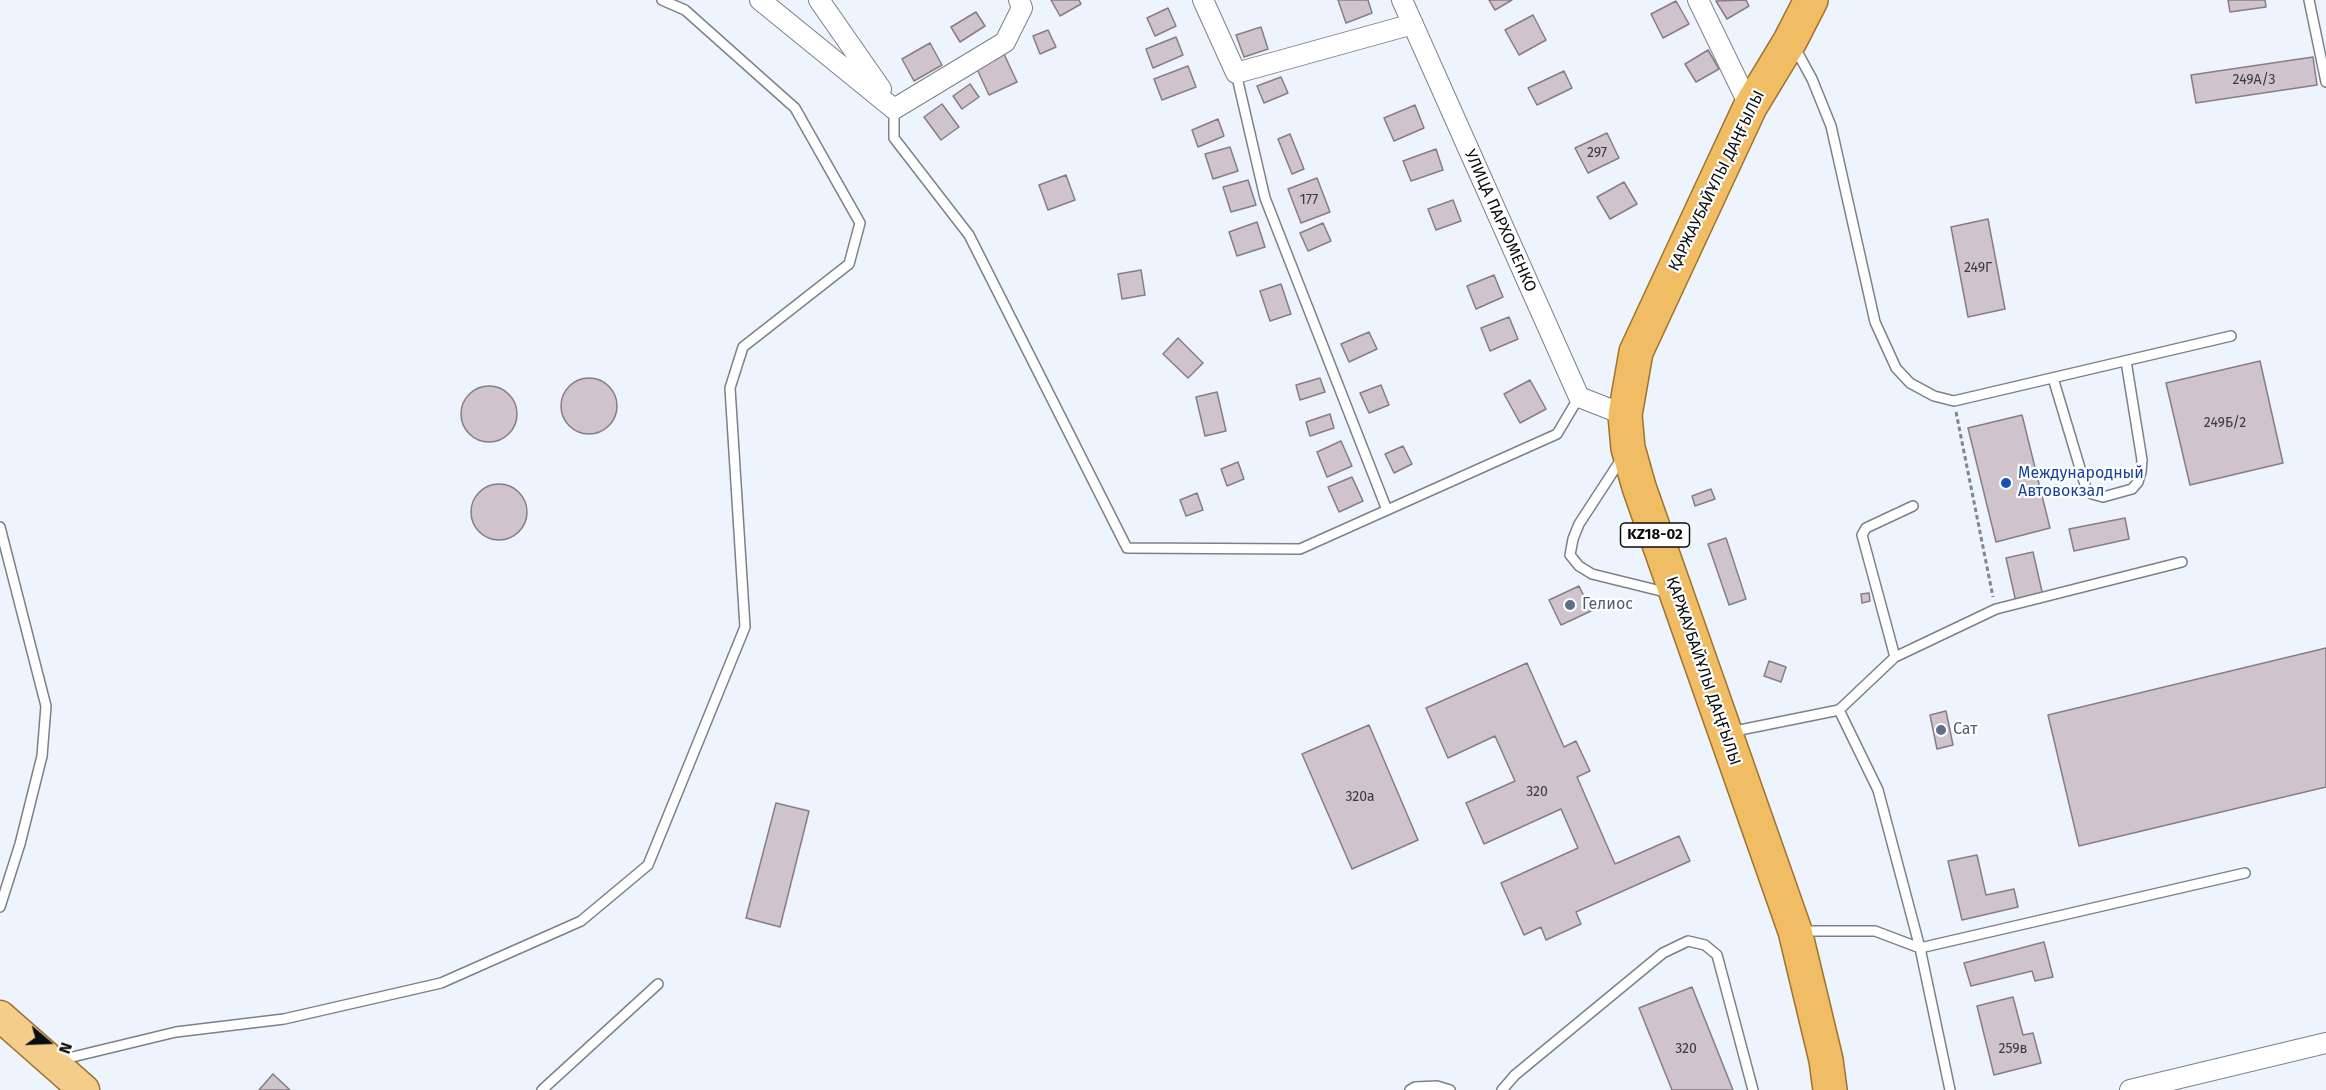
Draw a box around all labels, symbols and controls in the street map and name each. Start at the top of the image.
house number: 249А/3 [2233,72,2275,88]
street label: ҚАРЖАУБАЙҰЛЫ ДАҢҒЫЛЫ [1665,88,1769,274]
house number: 297 [1587,145,1607,161]
street label: УЛИЦА ПАРХОМЕНКО [1460,147,1540,295]
house number: 177 [1300,192,1318,208]
house number: 249Г [1964,260,1992,276]
house number: 249Б/2 [2204,415,2246,431]
place label: Международный Автовокзал [2018,464,2144,502]
marker: Международный Автовокзал [1999,476,2013,490]
road number: KZ18-02 [1620,523,1690,547]
street label: ҚАРЖАУБАЙҰЛЫ ДАҢҒЫЛЫ [1662,574,1744,768]
place label: Гелиос [1582,595,1633,615]
marker: Гелиос [1563,598,1577,612]
place label: Сат [1953,720,1977,740]
marker: Сат [1934,723,1948,737]
house number: 320 [1526,784,1548,800]
house number: 320а [1345,789,1375,805]
north arrow [18,1012,78,1072]
text: N [55,1040,76,1056]
house number: 320 [1675,1041,1697,1057]
house number: 259в [1999,1041,2027,1057]

